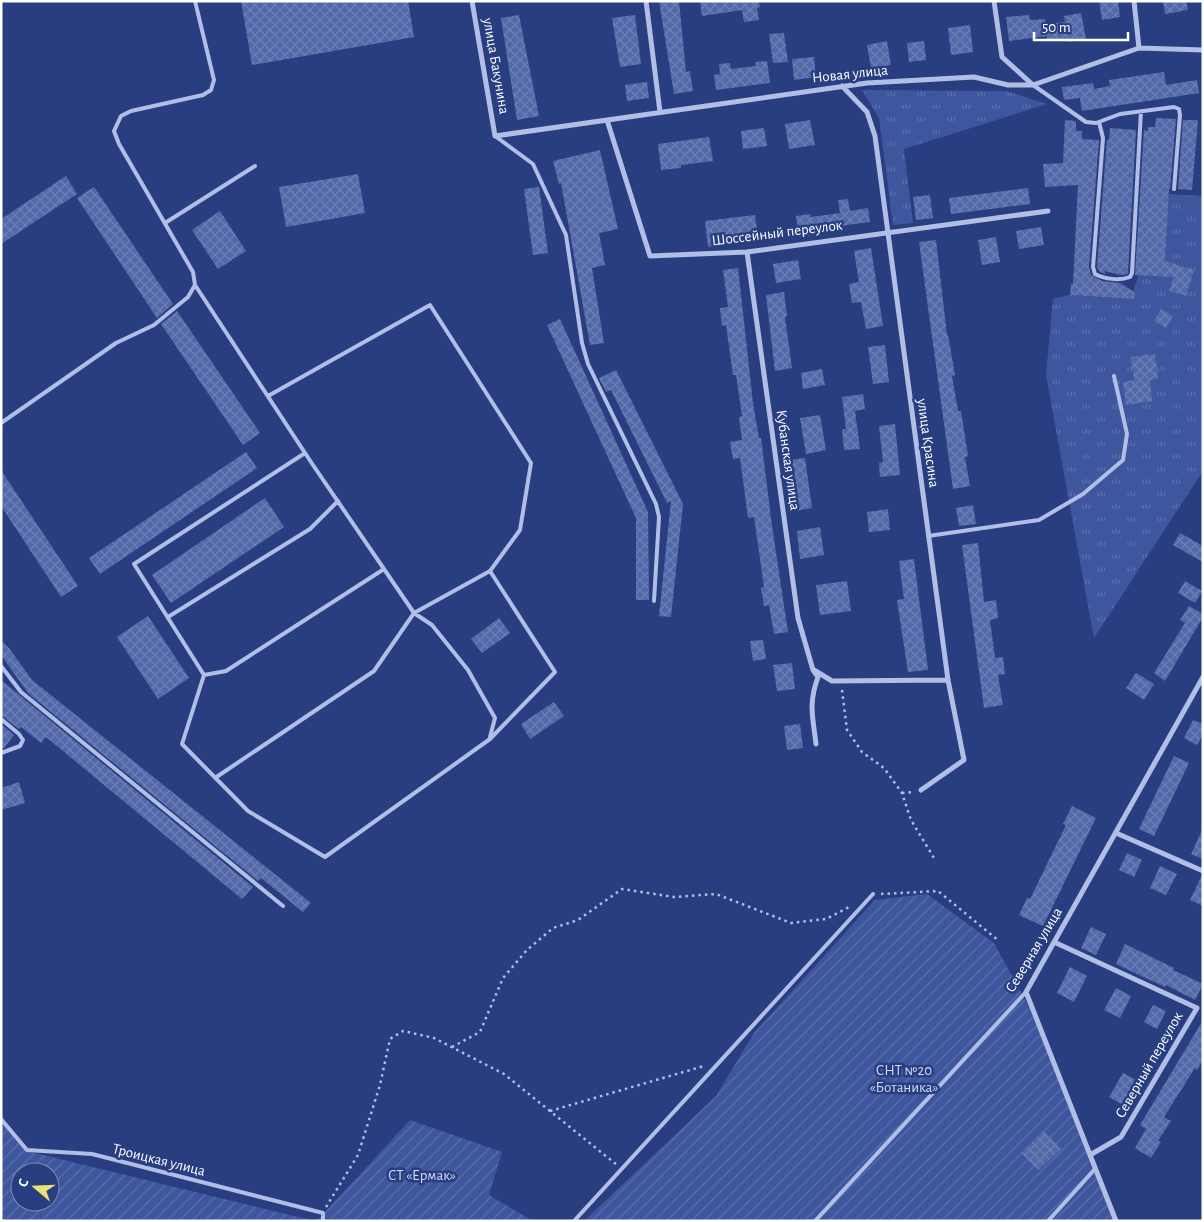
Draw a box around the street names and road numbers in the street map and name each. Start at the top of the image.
street label: улица Бакунина [480,16,512,115]
street label: Новая улица [811,63,889,85]
street label: Шоссейный переулок [711,218,843,248]
street label: улица Красина [914,397,942,489]
street label: Кубанская улица [774,409,802,511]
street label: Северная улица [1003,905,1065,995]
street label: Северный переулок [1112,1009,1186,1121]
street label: Троицкая улица [111,1141,207,1179]

